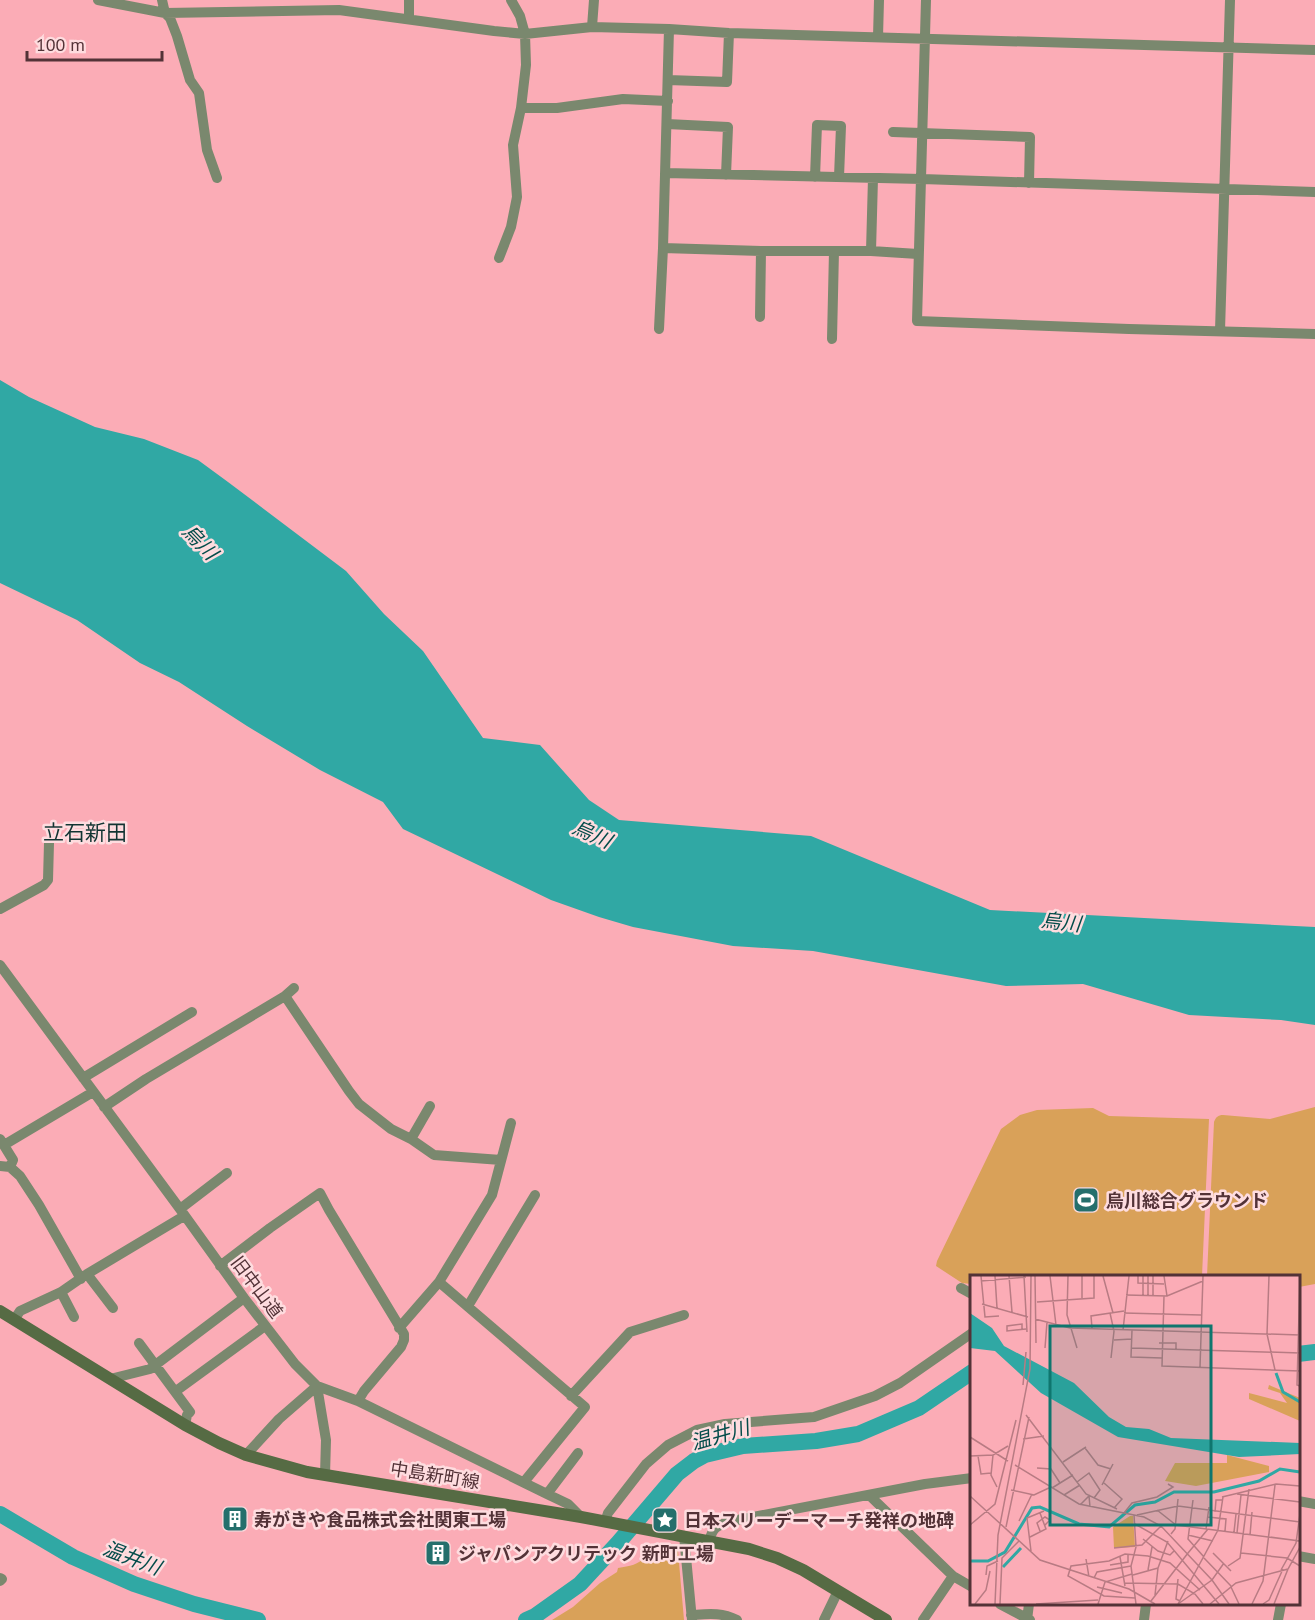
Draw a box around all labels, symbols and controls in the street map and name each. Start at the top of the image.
scale bar [27,24,162,62]
text: 100 m [36,33,85,56]
water label: 烏川 [177,519,225,567]
water label: 烏川 [568,814,617,855]
district label: 立石新田 [43,819,127,846]
water label: 烏川 [1040,907,1084,937]
sports icon: 烏川総合グラウンド [1071,1185,1101,1215]
place label: 烏川総合グラウンド [1106,1189,1268,1212]
street label: 旧中山道 [226,1251,288,1323]
inset map [970,1275,1300,1605]
water label: 温井川 [688,1414,754,1456]
street label: 中島新町線 [389,1457,481,1493]
building icon: 寿がきや食品株式会社関東工場 [220,1504,250,1534]
place icon: 日本スリーデーマーチ発祥の地碑 [650,1505,680,1535]
place label: 寿がきや食品株式会社関東工場 [254,1508,506,1531]
place label: 日本スリーデーマーチ発祥の地碑 [684,1509,954,1532]
water label: 温井川 [99,1535,167,1582]
building icon: ジャパンアクリテック 新町工場 [423,1538,453,1568]
place label: ジャパンアクリテック 新町工場 [458,1542,714,1565]

